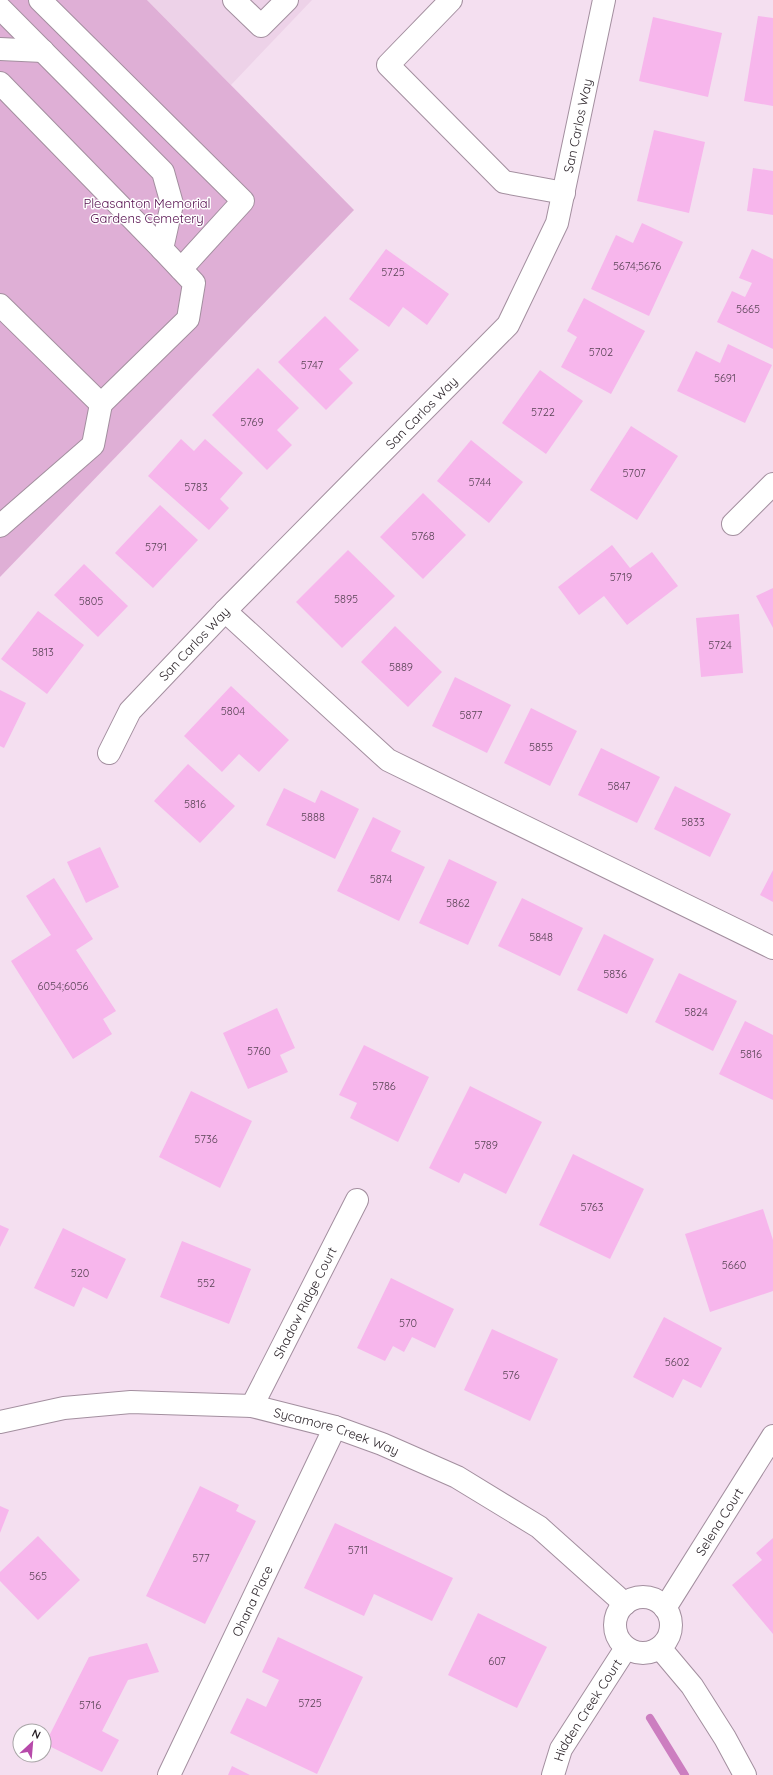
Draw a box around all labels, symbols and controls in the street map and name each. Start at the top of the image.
street label: San Carlos Way [560,77,595,174]
park label: Pleasanton Memorial Gardens Cemetery [83,195,211,226]
house number: 5674;5676 [613,259,661,273]
house number: 5725 [381,265,405,279]
house number: 5665 [736,302,760,316]
house number: 5702 [589,345,613,359]
house number: 5747 [301,358,324,372]
house number: 5691 [714,371,736,385]
street label: San Carlos Way [382,373,461,452]
house number: 5722 [531,405,555,419]
house number: 5769 [240,415,264,429]
house number: 5707 [622,466,646,480]
house number: 5744 [469,475,492,489]
house number: 5783 [184,480,208,494]
house number: 5768 [411,529,435,543]
house number: 5791 [145,540,167,554]
house number: 5719 [610,570,632,584]
house number: 5895 [334,592,358,606]
house number: 5805 [79,594,103,608]
street label: San Carlos Way [155,603,233,684]
house number: 5724 [708,638,732,652]
house number: 5813 [32,645,54,659]
house number: 5889 [389,660,413,674]
house number: 5804 [221,704,245,718]
house number: 5877 [460,708,483,722]
house number: 5855 [529,740,553,754]
house number: 5847 [607,779,631,793]
house number: 5816 [184,797,206,811]
house number: 5888 [301,810,325,824]
house number: 5833 [681,815,705,829]
house number: 5874 [370,872,393,886]
house number: 5862 [446,896,470,910]
house number: 5848 [529,930,553,944]
house number: 5836 [603,967,627,981]
house number: 6054;6056 [38,979,88,993]
house number: 5824 [684,1005,708,1019]
house number: 5760 [247,1044,271,1058]
house number: 5816 [740,1047,762,1061]
house number: 5786 [372,1079,396,1093]
house number: 5736 [194,1132,218,1146]
house number: 5789 [474,1138,498,1152]
house number: 5763 [581,1200,604,1214]
street label: Shadow Ridge Court [270,1244,340,1361]
house number: 5660 [722,1258,746,1272]
house number: 520 [71,1266,89,1280]
house number: 552 [197,1276,215,1290]
house number: 570 [399,1316,417,1330]
house number: 5602 [665,1355,689,1369]
house number: 576 [502,1368,520,1382]
street label: Sycamore Creek Way [272,1404,402,1459]
street label: Selena Court [692,1485,747,1559]
house number: 5711 [348,1543,368,1557]
house number: 577 [192,1551,210,1565]
street label: Ohana Place [228,1563,276,1639]
house number: 565 [29,1569,47,1583]
house number: 607 [488,1654,506,1668]
street label: Hidden Creek Court [550,1656,625,1763]
house number: 5725 [298,1696,322,1710]
house number: 5716 [79,1698,101,1712]
north arrow [12,1723,52,1763]
text: N [30,1726,43,1742]

